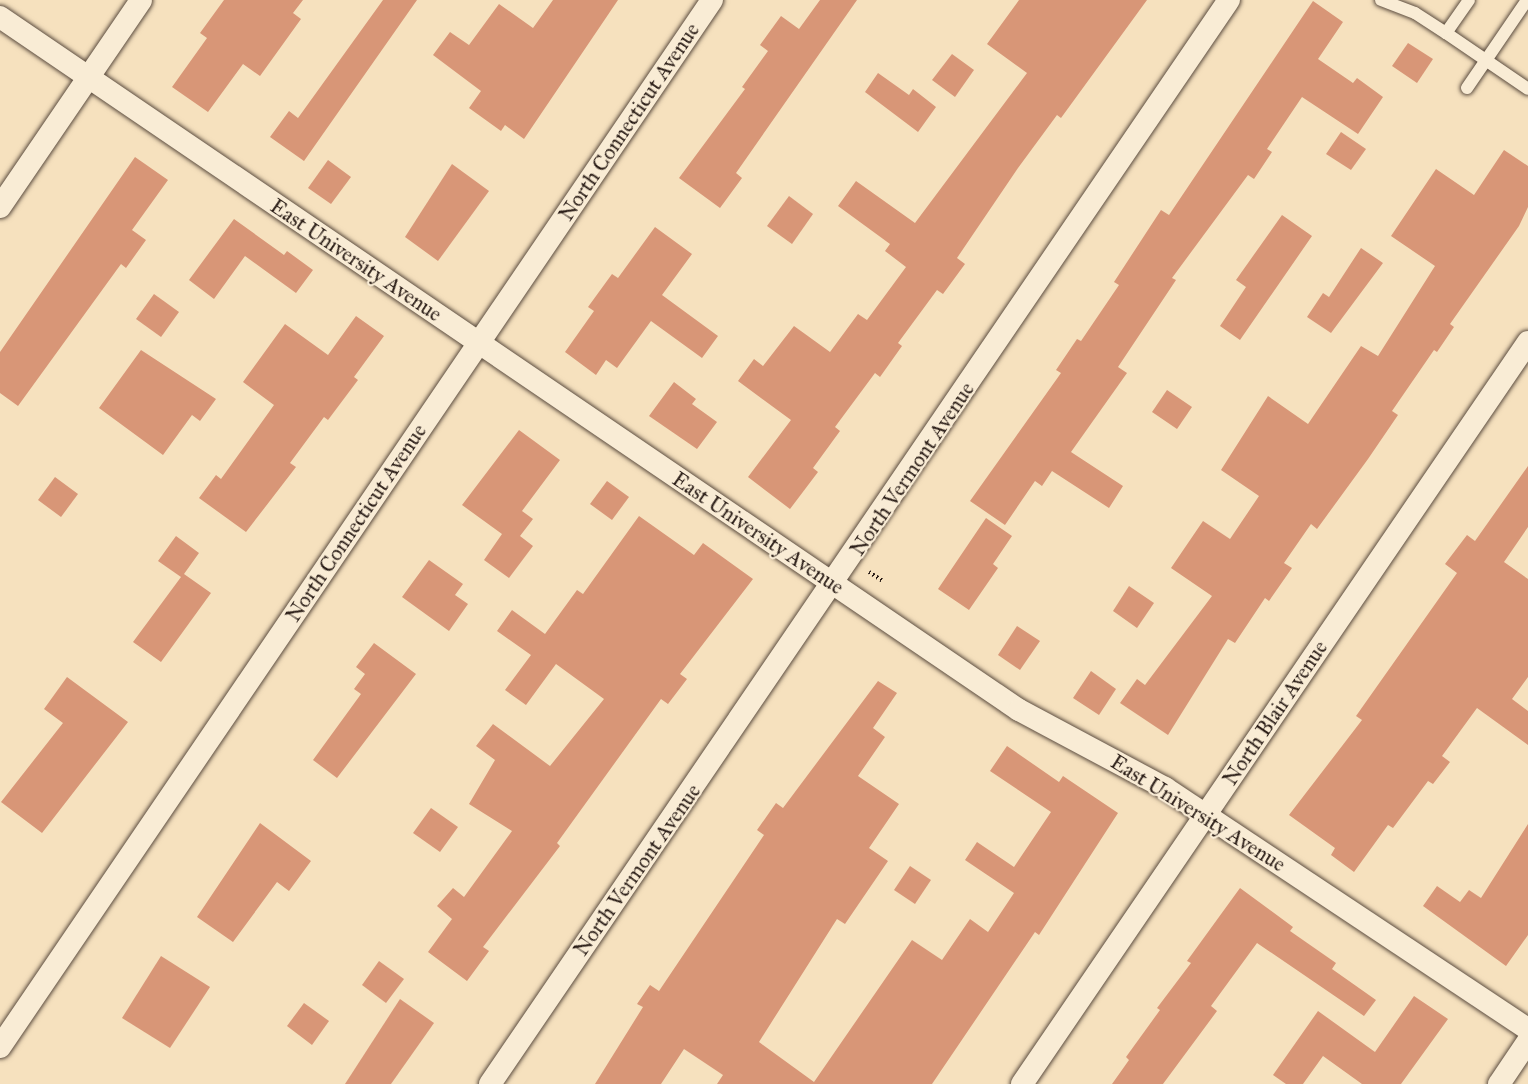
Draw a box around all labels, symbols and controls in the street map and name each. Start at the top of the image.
street label: North Connecticut Avenue [553,18,705,226]
street label: East University Avenue [266,193,446,327]
street label: North Vermont Avenue [845,377,979,561]
street label: North Connecticut Avenue [280,419,432,627]
street label: East University Avenue [668,466,848,600]
street label: North Blair Avenue [1217,636,1333,790]
street label: East University Avenue [1106,749,1290,877]
street label: North Vermont Avenue [568,779,706,961]

